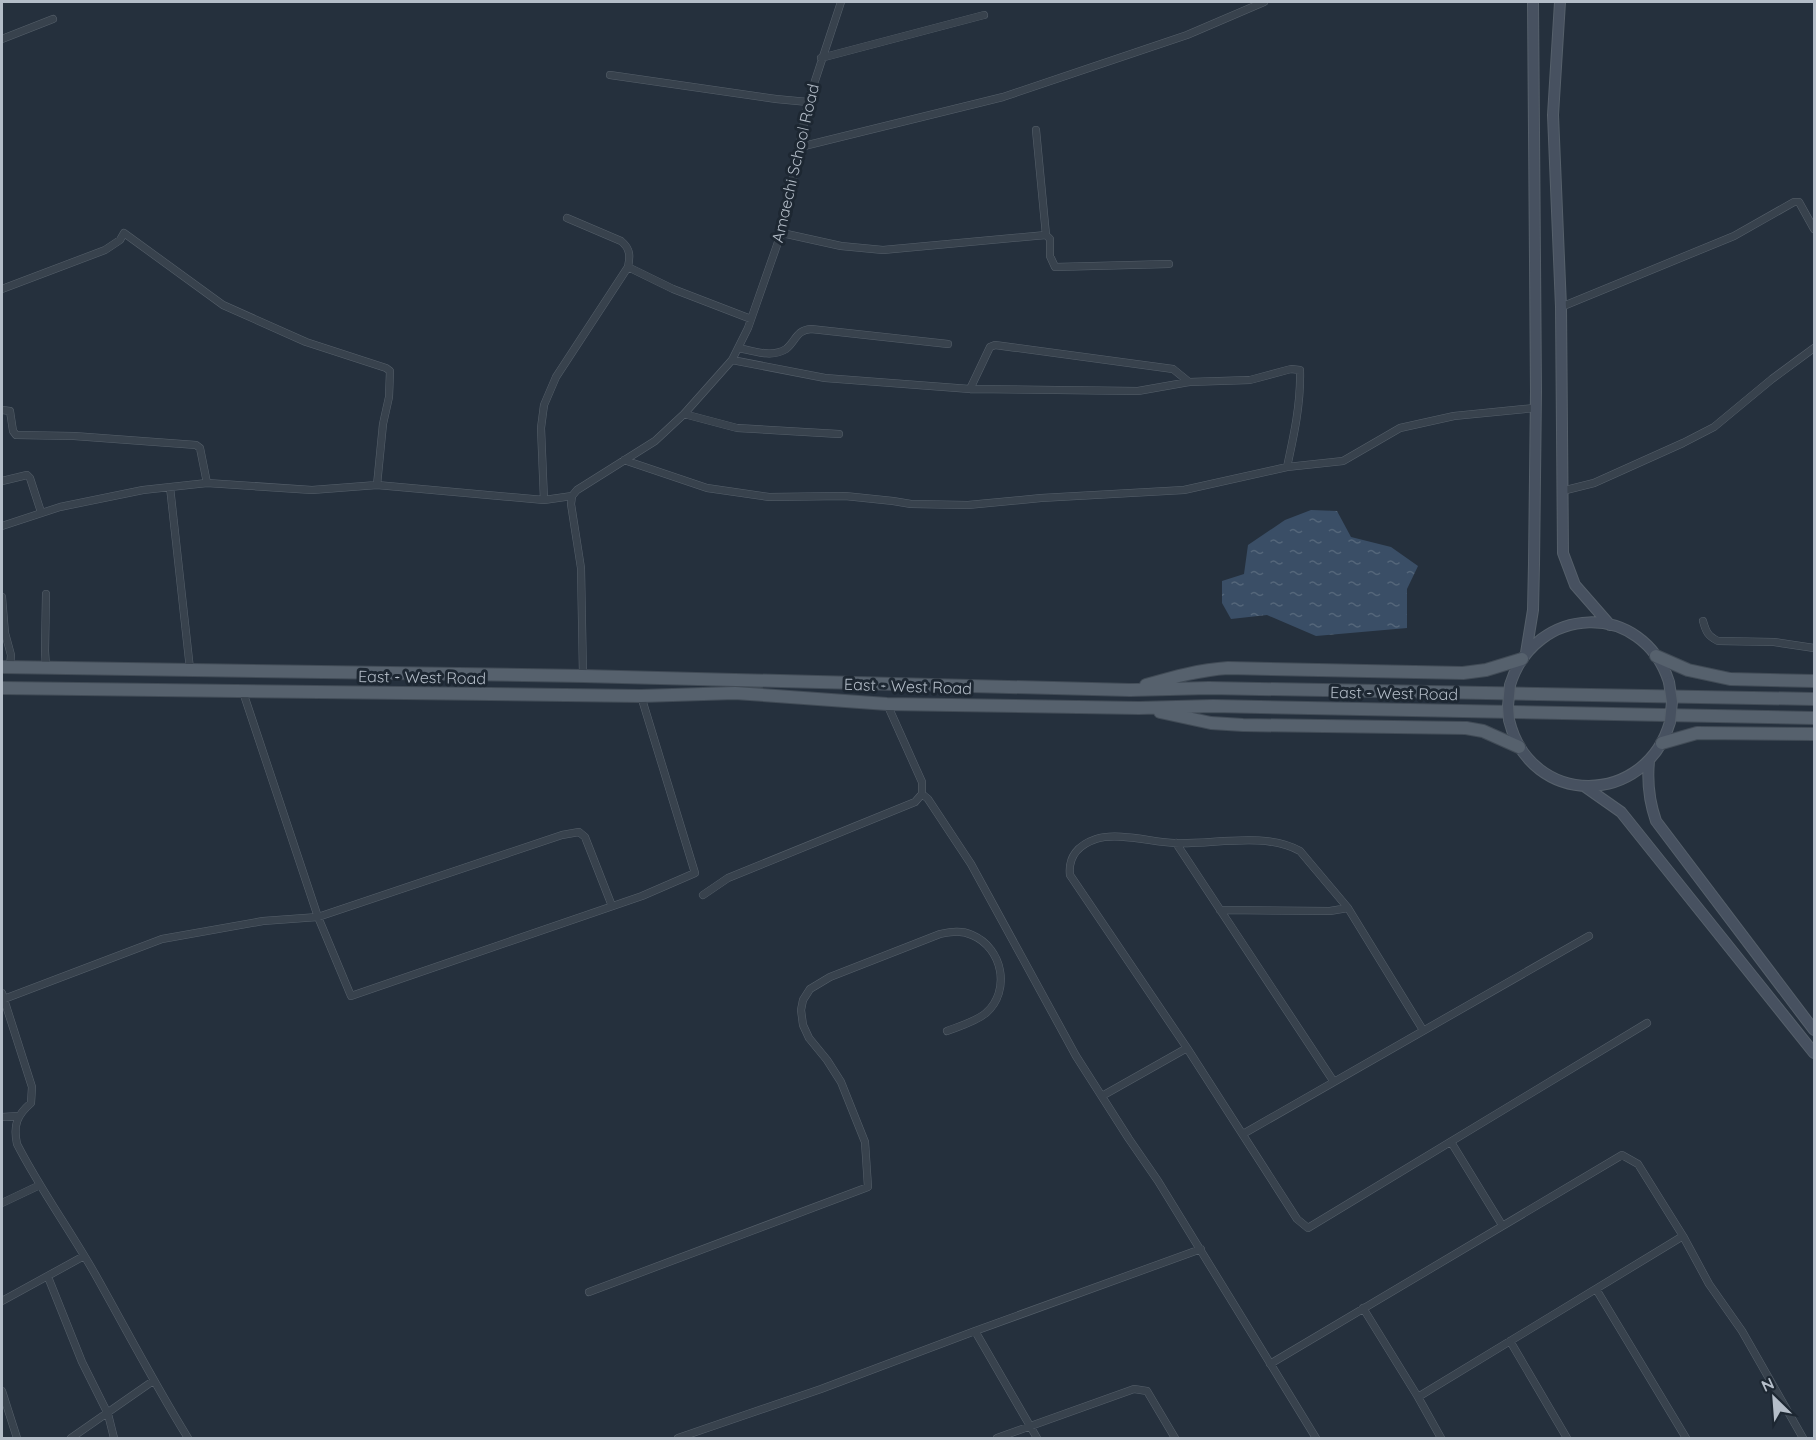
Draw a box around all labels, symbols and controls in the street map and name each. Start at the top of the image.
street label: Amaechi School Road [767,82,823,244]
street label: East - West Road [358,666,486,688]
street label: East - West Road [844,674,972,698]
street label: East - West Road [1330,682,1458,704]
north arrow [1744,1368,1804,1428]
text: N [1758,1373,1777,1396]

